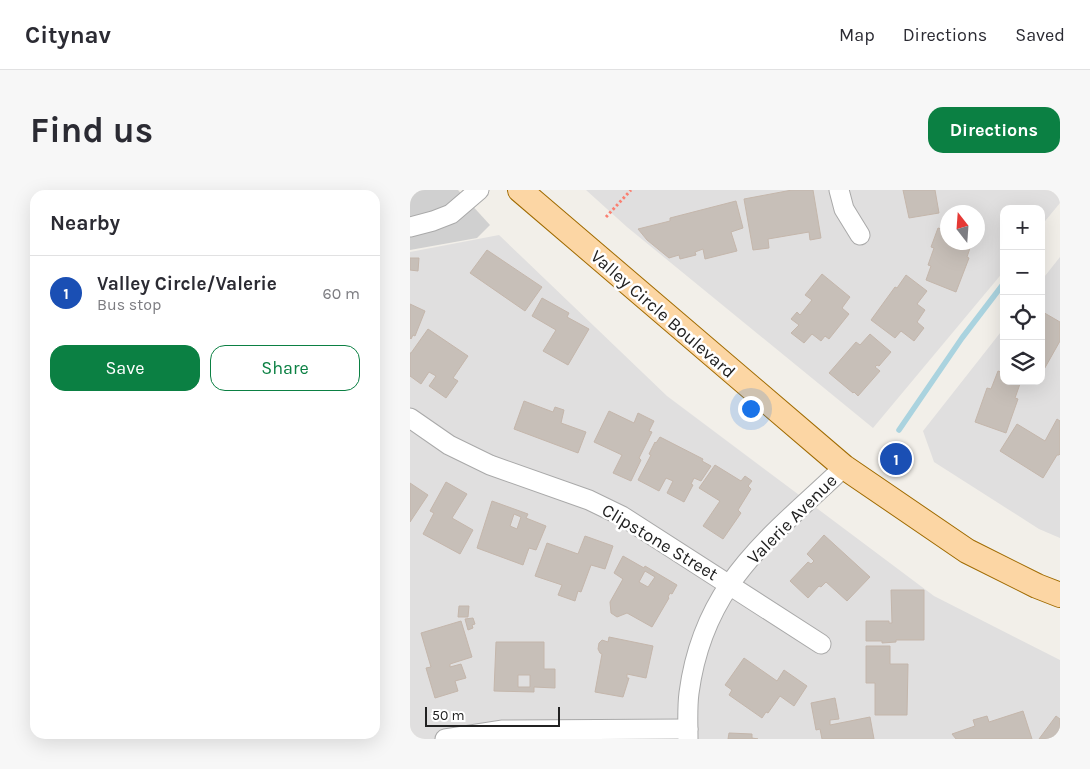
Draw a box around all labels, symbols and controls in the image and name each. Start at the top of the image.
text: Citynav [25,21,111,49]
text: Map [839,24,875,46]
text: Directions [903,24,987,46]
text: Saved [1015,24,1065,46]
button: Directions [928,107,1060,153]
text: Find us [30,110,153,151]
north arrow [940,205,985,250]
map controls [1000,205,1045,385]
button: + [1000,205,1045,250]
text: Nearby [50,211,120,235]
street label: Valley Circle Boulevard [586,245,740,383]
button: − [1000,250,1045,295]
text: Valley Circle/Valerie [97,273,277,295]
text: 1 [63,284,69,303]
text: 60 m [323,284,360,303]
text: Bus stop [97,295,161,314]
button: locate [1000,295,1045,340]
button: layers [1000,340,1045,385]
button: Save [50,345,200,391]
button: Share [210,345,360,391]
your location [738,396,764,422]
pin: 1 [880,440,912,478]
street label: Valerie Avenue [742,469,842,569]
street label: Clipstone Street [598,499,722,585]
scale bar [425,704,560,727]
text: 50 m [432,707,465,724]

